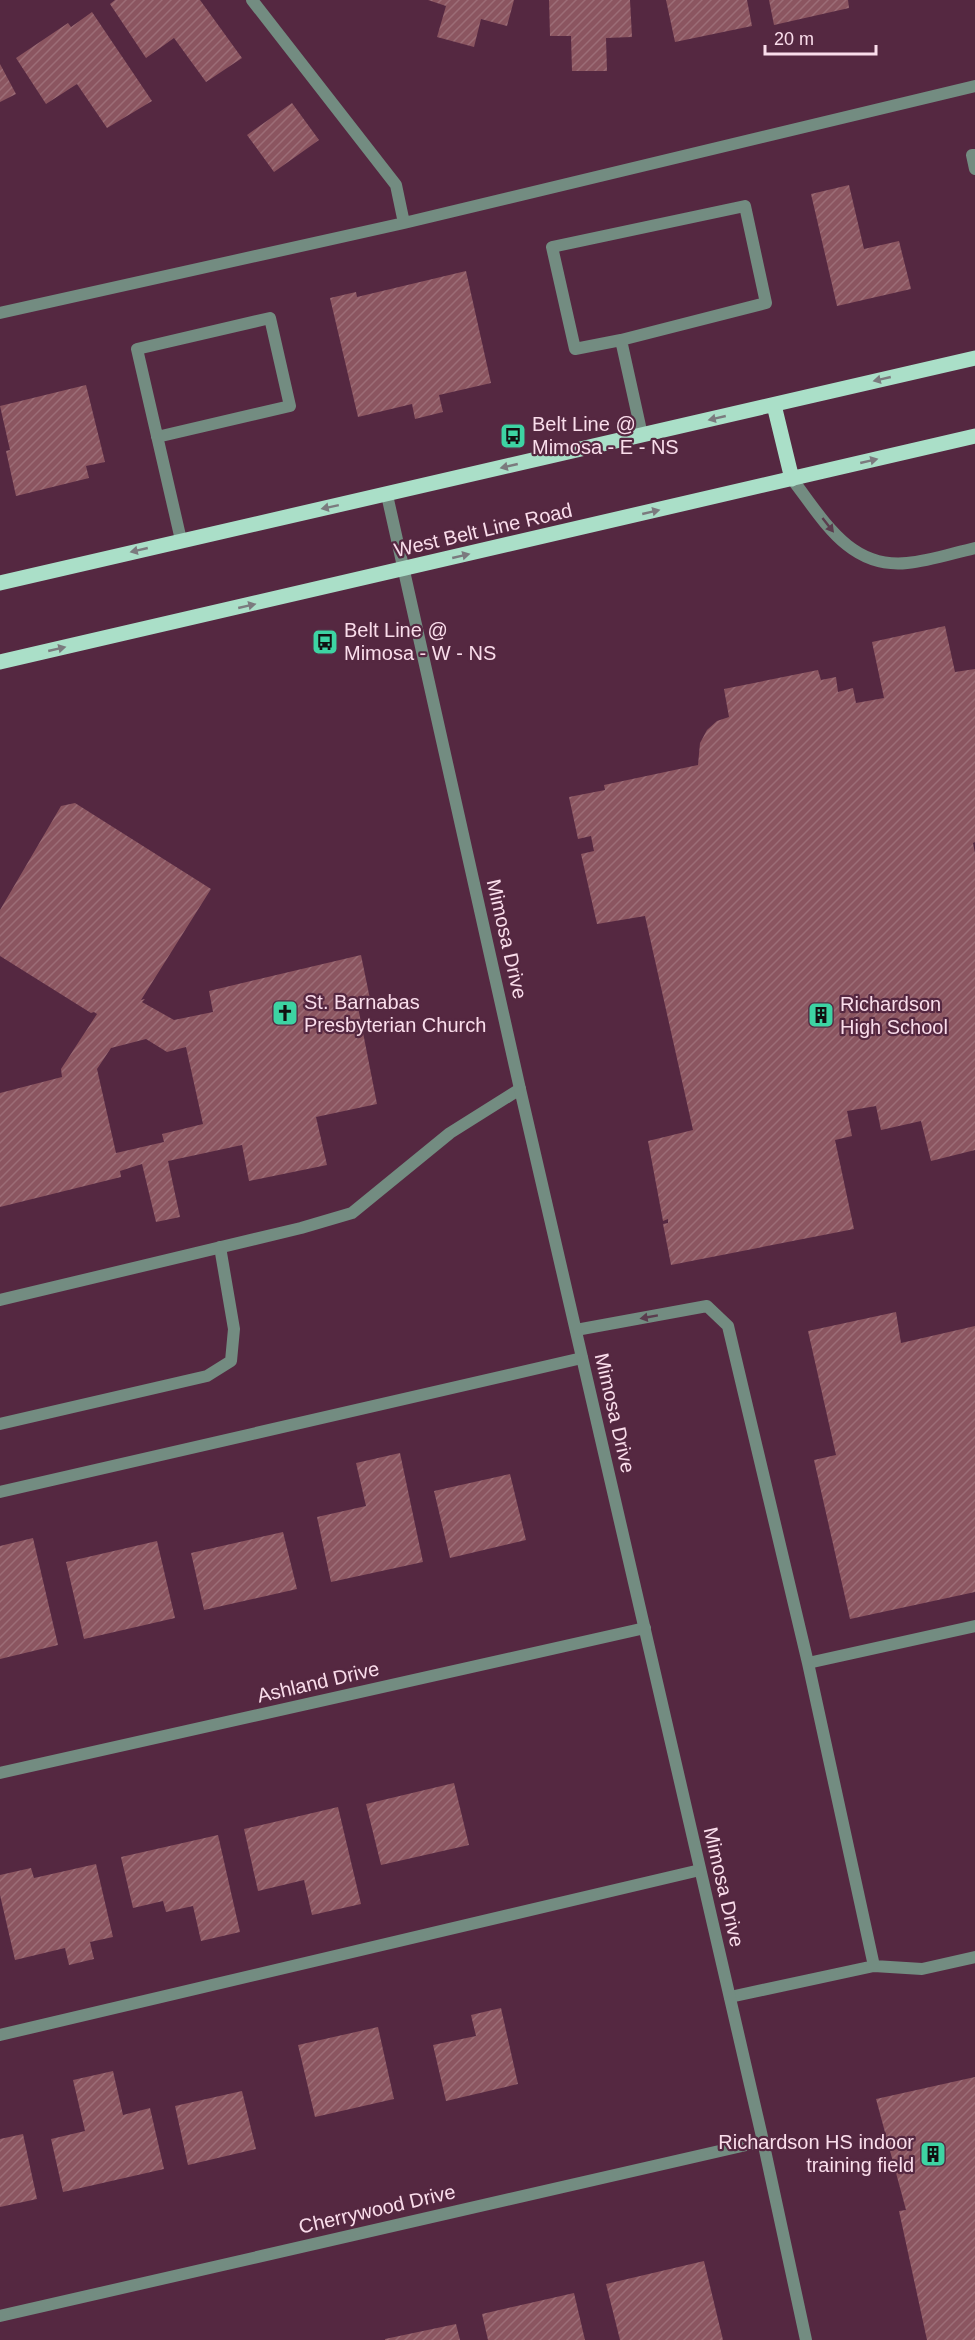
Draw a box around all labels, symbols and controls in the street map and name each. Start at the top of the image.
scale bar [765,18,876,56]
text: 20 m [774,29,814,49]
one-way arrow [873,375,892,385]
place label: Belt Line @ Mimosa - E - NS [532,413,679,458]
one-way arrow [708,413,726,423]
bus stop icon: Belt Line @ Mimosa - E - NS [498,421,528,451]
one-way arrow [860,456,879,465]
one-way arrow [500,462,519,471]
street label: West Belt Line Road [392,499,574,561]
one-way arrow [320,503,339,513]
one-way arrow [642,507,661,516]
one-way arrow [821,517,834,533]
one-way arrow [129,546,148,555]
one-way arrow [452,551,471,561]
one-way arrow [238,600,256,610]
place label: Belt Line @ Mimosa - W - NS [344,619,496,664]
bus stop icon: Belt Line @ Mimosa - W - NS [310,627,340,657]
one-way arrow [48,644,66,654]
street label: Mimosa Drive [483,877,531,1001]
place label: St. Barnabas Presbyterian Church [304,991,486,1036]
place label: Richardson High School [840,993,948,1038]
church icon: St. Barnabas Presbyterian Church [270,998,300,1028]
building icon: Richardson High School [806,1000,836,1030]
one-way arrow [640,1313,659,1322]
street label: Mimosa Drive [591,1351,639,1475]
street label: Ashland Drive [255,1657,381,1707]
street label: Mimosa Drive [700,1825,748,1949]
place label: Richardson HS indoor training field [718,2131,914,2176]
building icon: Richardson HS indoor training field [918,2139,948,2169]
street label: Cherrywood Drive [297,2180,457,2238]

